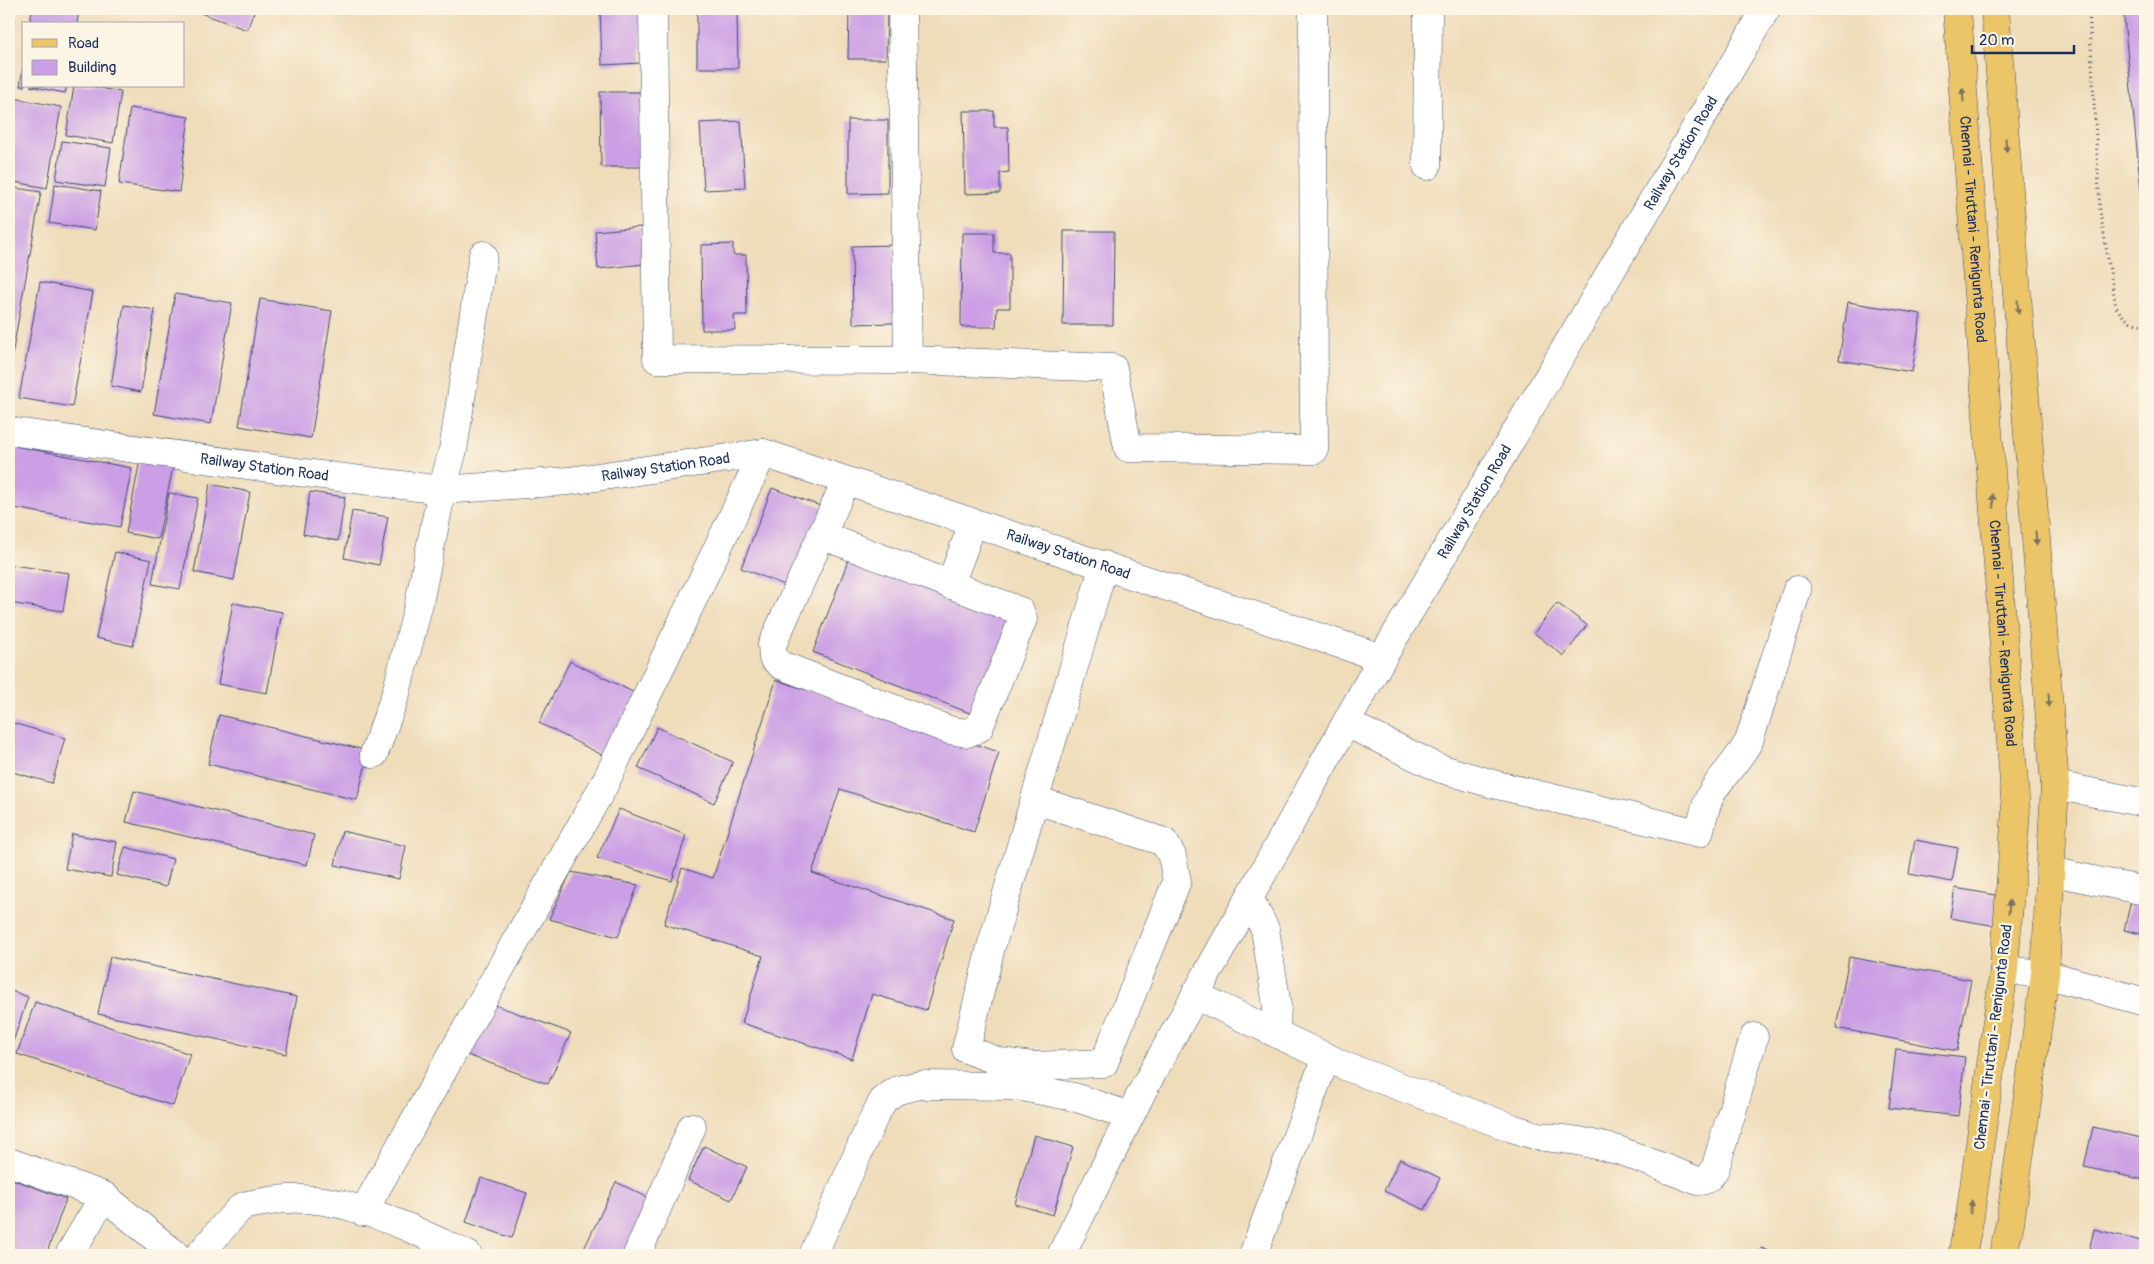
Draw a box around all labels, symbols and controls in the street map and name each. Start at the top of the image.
legend [22,22,185,88]
scale bar [1972,22,2074,54]
text: 20 m [1979,31,2014,50]
text: Road [68,34,99,53]
text: Building [68,58,116,77]
one-way arrow [1959,86,1967,102]
street label: Railway Station Road [1640,93,1722,214]
street label: Chennai - Tiruttani - Renigunta Road [1955,115,1991,344]
one-way arrow [2002,137,2010,153]
one-way arrow [2015,299,2023,315]
street label: Railway Station Road [1434,441,1516,563]
street label: Railway Station Road [199,449,330,486]
street label: Railway Station Road [600,449,731,486]
one-way arrow [1989,493,1997,509]
street label: Chennai - Tiruttani - Renigunta Road [1985,519,2020,747]
street label: Railway Station Road [1004,525,1133,584]
one-way arrow [2032,531,2040,547]
one-way arrow [2045,693,2053,709]
one-way arrow [2005,899,2013,915]
street label: Chennai - Tiruttani - Renigunta Road [1970,923,2017,1151]
one-way arrow [1967,1199,1975,1215]

